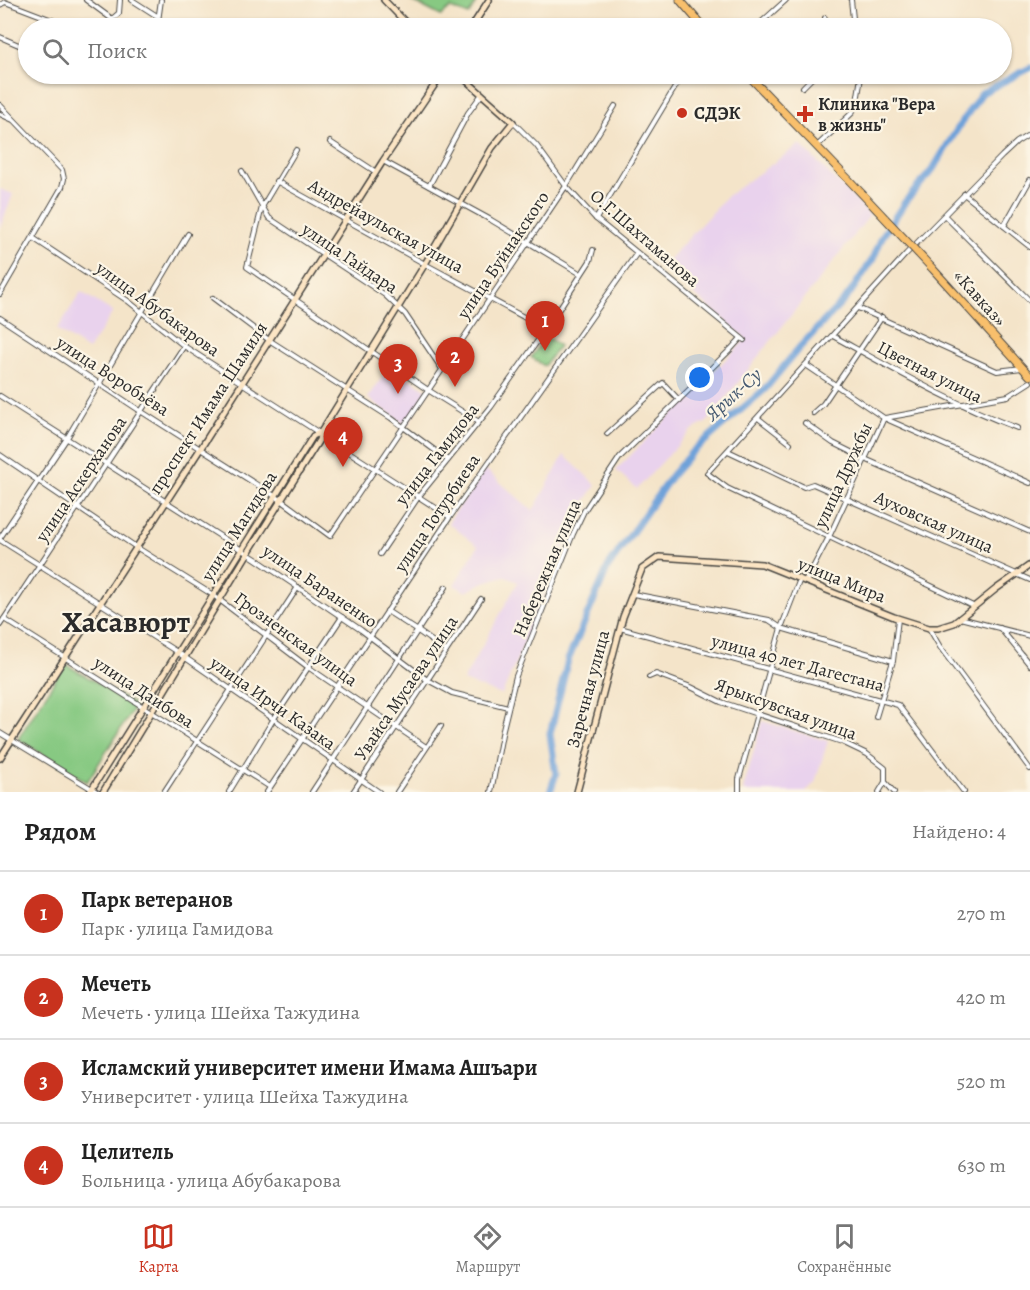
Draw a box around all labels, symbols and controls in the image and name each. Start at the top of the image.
search box [18,18,1012,84]
icon: search [39,35,72,68]
text: Поиск [87,36,147,66]
place label: Клиника "Вера в жизнь" [818,92,936,137]
place label: СДЭК [694,101,741,125]
marker: Клиника "Вера в жизнь" [796,105,814,123]
marker: СДЭК [675,106,689,120]
street label: Андрейаульская улица [303,173,468,279]
street label: О.Г.Шахтаманова [585,184,705,293]
street label: улица Буйнакского [451,186,555,324]
street label: улица Гайдара [296,216,403,299]
street label: улица Абубакарова [90,255,225,363]
street label: «Кавказ» [948,265,1012,332]
pin: 1 [526,302,564,351]
street label: проспект Имама Шамиля [143,317,273,499]
street label: улица Воробьёва [51,330,175,422]
street label: Цветная улица [874,335,987,409]
pin: 2 [436,338,474,387]
pin: 3 [378,344,418,394]
water label: Ярык-Су [698,361,768,428]
your location [685,363,714,392]
street label: улица Гамидова [389,398,485,511]
street label: улица Аскерханова [29,411,132,547]
pin: 4 [324,418,362,467]
street label: улица Дружбы [808,419,878,532]
street label: улица Тотурбиева [388,448,486,578]
street label: улица Магидова [195,466,283,587]
street label: Ауховская улица [870,485,998,559]
street label: Набережная улица [507,495,587,640]
street label: улица Бараненко [257,538,382,633]
street label: улица Мира [794,551,890,609]
street label: Грозненская улица [230,586,363,692]
district label: Хасавюрт [62,602,191,642]
street label: Увайса Мусаева улица [349,610,464,765]
street label: Заречная улица [561,627,615,751]
street label: улица 40 лет Дагестана [708,628,888,698]
street label: улица Даибова [88,650,199,734]
street label: улица Ирчи Казака [205,650,341,756]
street label: Ярыксувская улица [712,672,861,746]
text: Рядом [24,814,96,849]
text: Найдено: 4 [912,818,1006,845]
text: Парк ветеранов [81,885,233,915]
text: 1 [40,900,47,927]
text: 270 m [957,900,1006,927]
text: Парк · улица Гамидова [81,915,273,942]
text: Мечеть [81,969,151,999]
text: 2 [39,984,48,1011]
text: 420 m [956,984,1006,1011]
text: Мечеть · улица Шейха Тажудина [81,999,360,1026]
text: Исламский университет имени Имама Ашъари [81,1053,538,1083]
text: 3 [39,1068,48,1095]
text: 520 m [957,1068,1006,1095]
text: Университет · улица Шейха Тажудина [81,1083,408,1110]
text: Целитель [81,1137,173,1167]
text: 4 [39,1152,48,1179]
text: 630 m [957,1152,1006,1179]
text: Больница · улица Абубакарова [81,1167,341,1194]
tab: Карта [138,1220,179,1278]
tab: Маршрут [456,1220,520,1278]
tab: Сохранённые [797,1220,892,1278]

